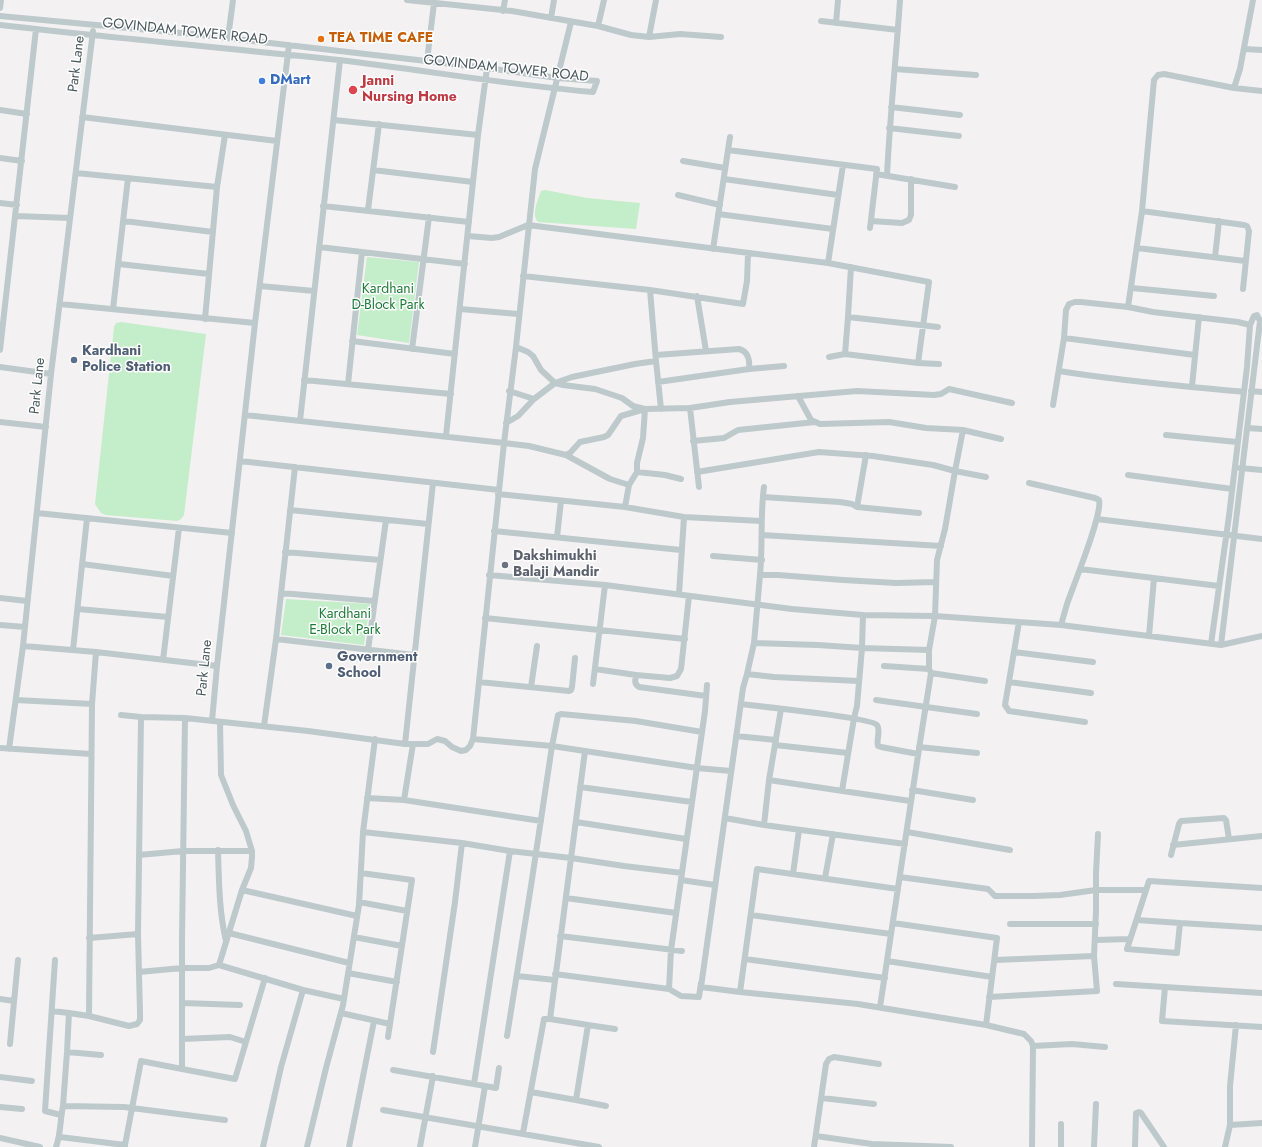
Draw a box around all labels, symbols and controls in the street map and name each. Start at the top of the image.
street label: GOVINDAM TOWER ROAD [101,15,269,49]
place label: TEA TIME CAFE [329,31,433,47]
marker: TEA TIME CAFE [316,34,326,44]
street label: Park Lane [65,35,89,93]
street label: GOVINDAM TOWER ROAD [422,52,590,86]
place label: DMart [270,73,310,89]
place label: Janni Nursing Home [362,74,457,106]
marker: DMart [257,76,267,86]
marker: Janni Nursing Home [347,84,359,96]
park label: Kardhani D-Block Park [351,282,425,314]
place label: Kardhani Police Station [82,344,171,376]
marker: Kardhani Police Station [69,355,79,365]
street label: Park Lane [27,357,49,415]
place label: Dakshimukhi Balaji Mandir [513,549,599,582]
marker: Dakshimukhi Balaji Mandir [500,560,510,570]
park label: Kardhani E-Block Park [309,607,381,640]
street label: Park Lane [194,639,216,697]
place label: Government School [337,650,417,682]
marker: Government School [324,661,334,671]

